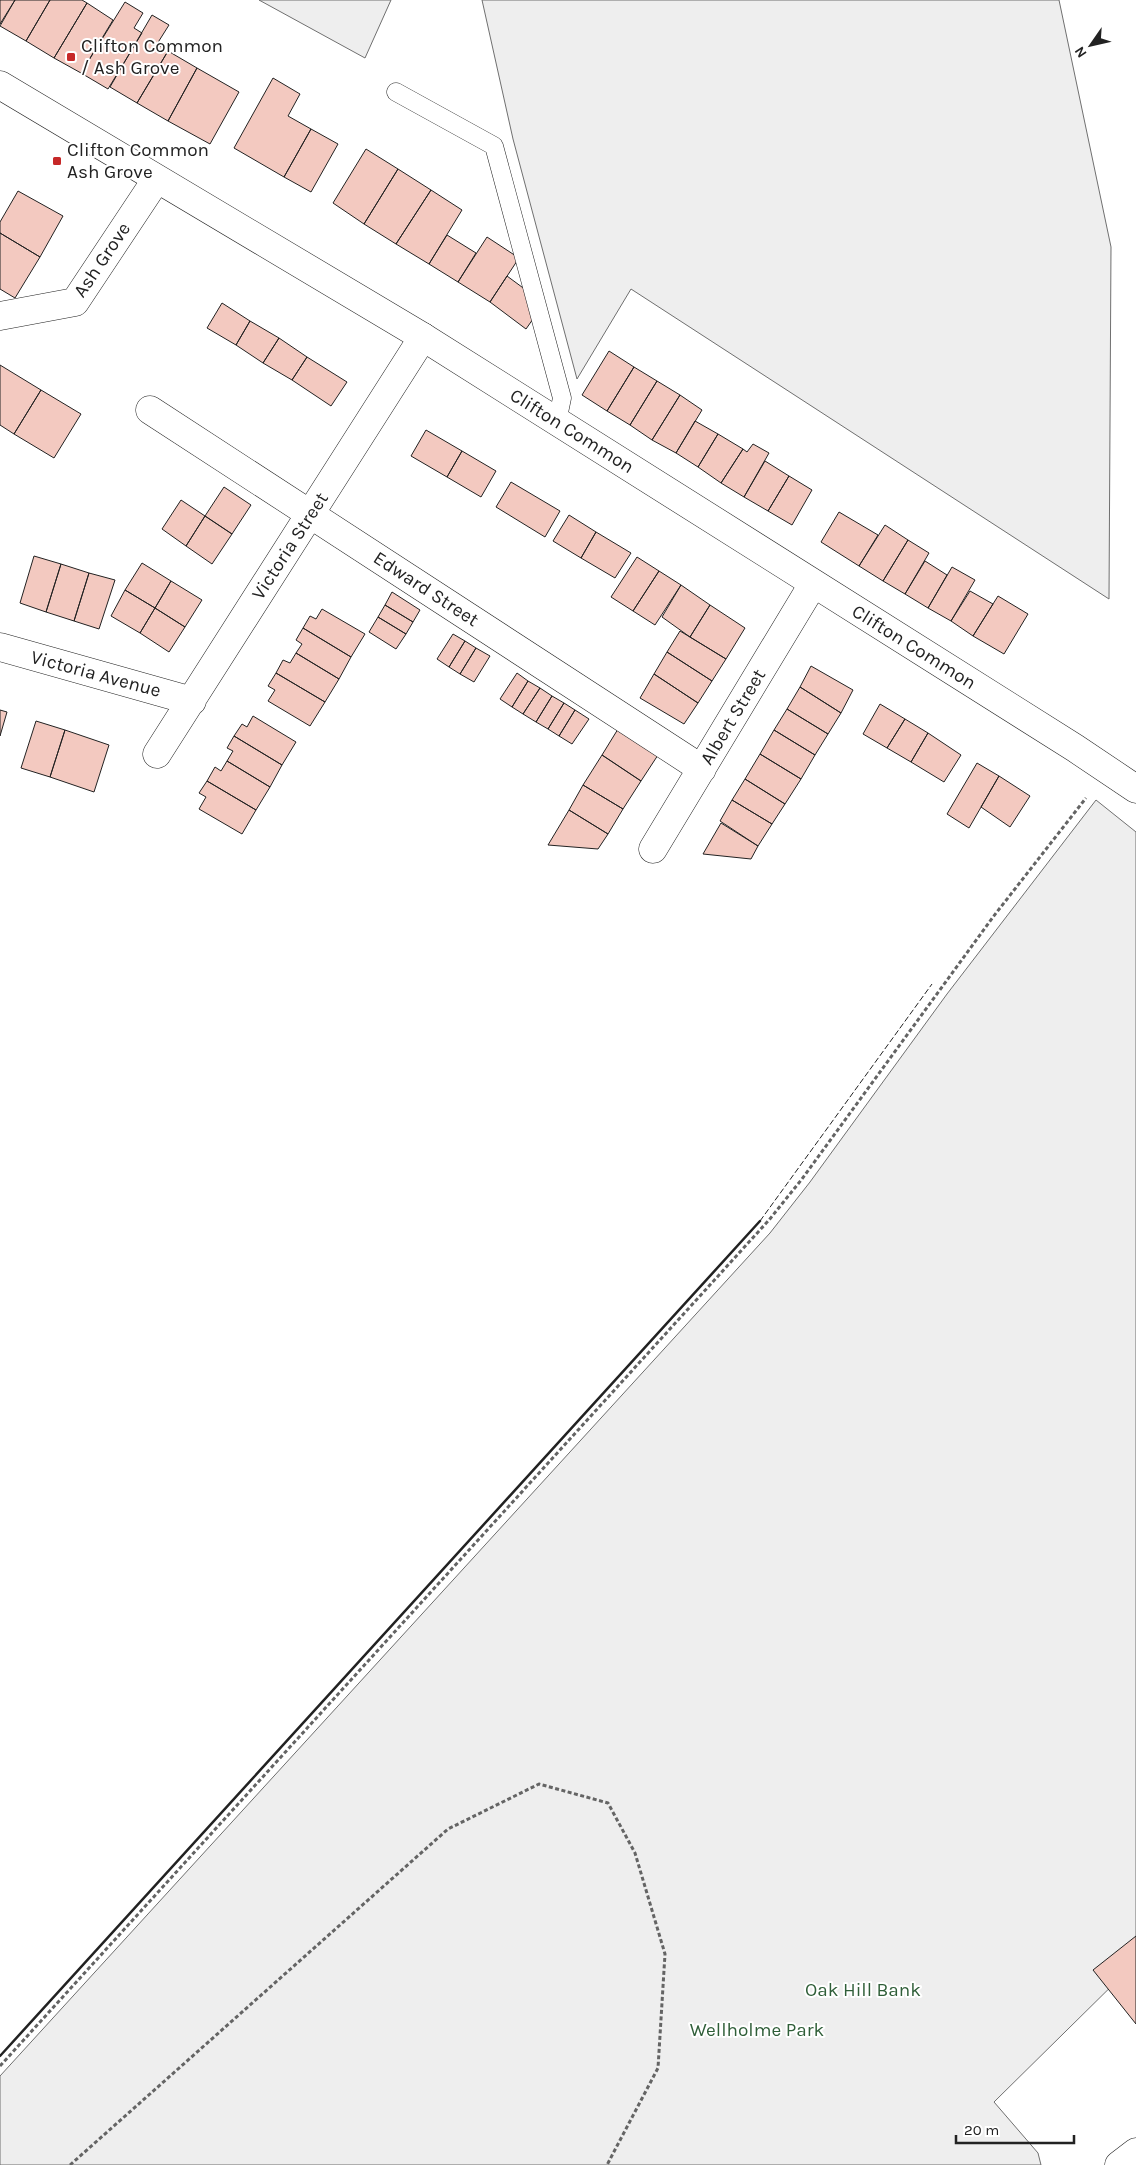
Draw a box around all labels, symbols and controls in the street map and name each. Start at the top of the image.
north arrow [1066,20,1116,70]
place label: Clifton Common / Ash Grove [81,35,223,79]
text: N [1071,43,1090,61]
marker: Clifton Common / Ash Grove [65,51,77,63]
place label: Clifton Common Ash Grove [67,139,209,183]
marker: Clifton Common Ash Grove [51,155,63,167]
street label: Ash Grove [69,218,135,302]
street label: Clifton Common [506,384,638,478]
street label: Victoria Street [247,488,333,604]
street label: Edward Street [369,547,483,631]
street label: Clifton Common [848,600,980,694]
street label: Victoria Avenue [29,646,163,702]
street label: Albert Street [696,665,770,769]
park label: Oak Hill Bank [805,1979,921,2001]
park label: Wellholme Park [690,2019,825,2041]
scale bar [956,2112,1074,2144]
text: 20 m [964,2121,999,2139]

